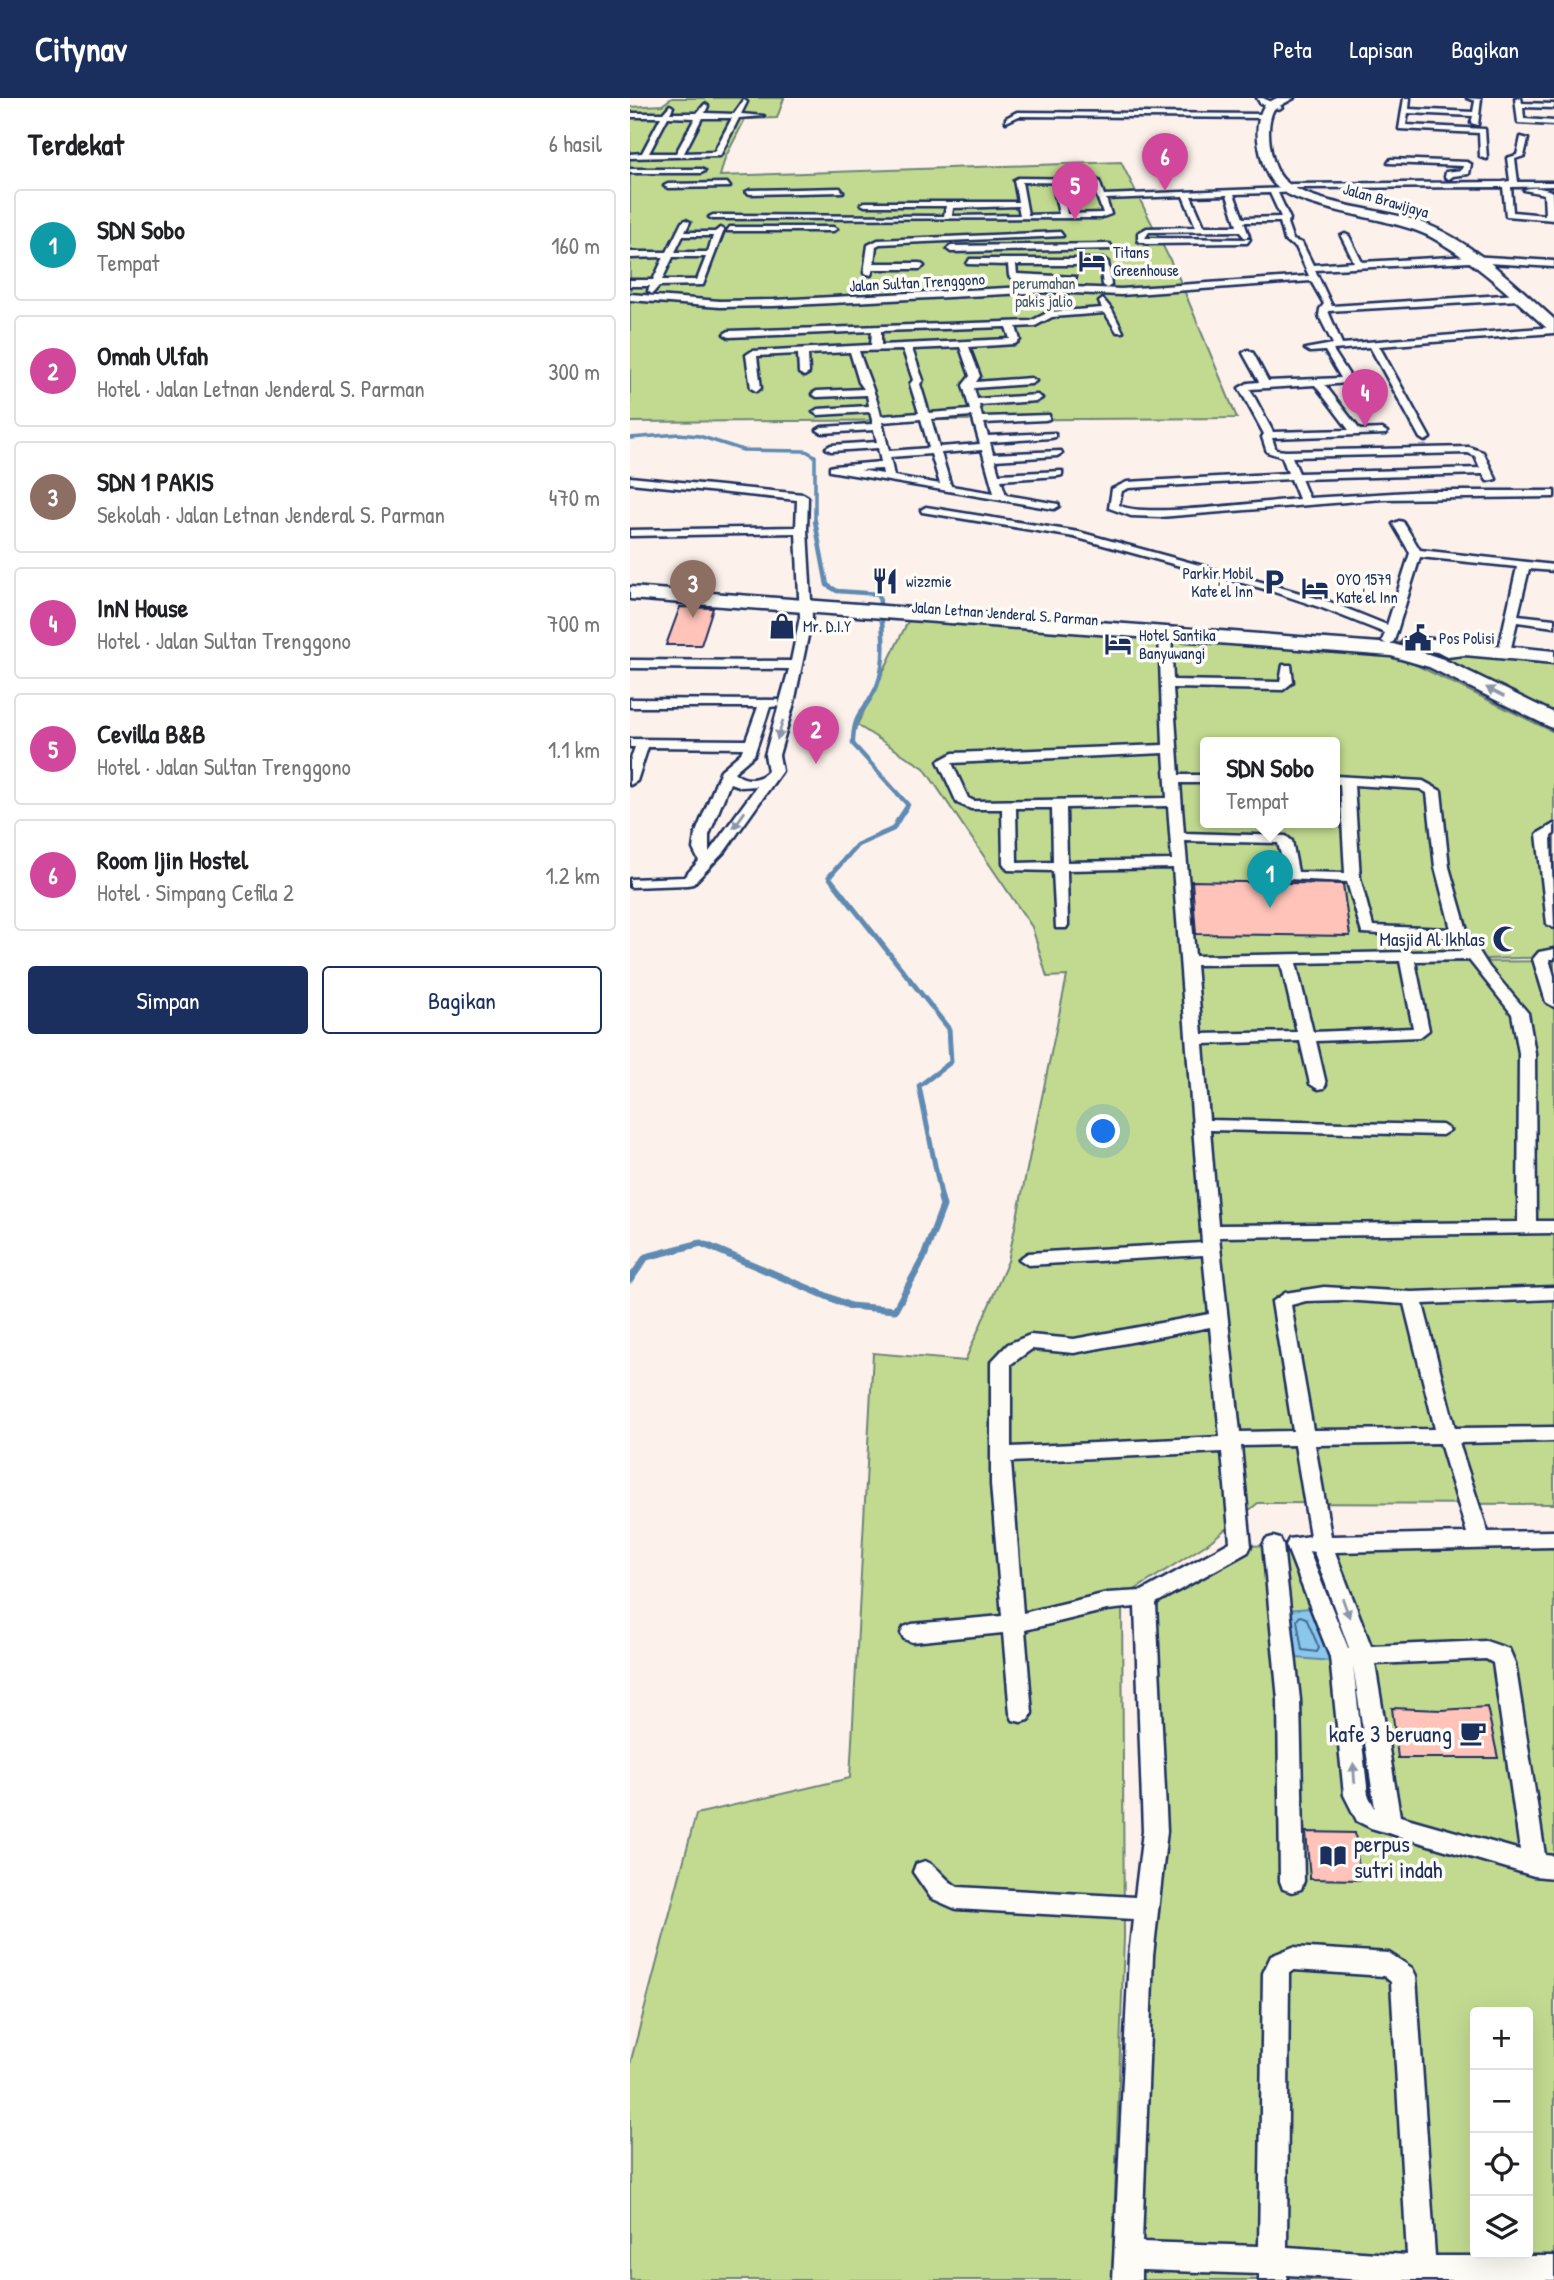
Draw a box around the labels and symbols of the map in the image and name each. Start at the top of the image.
pin: 6 [1142,133,1188,191]
pin: 5 [1052,162,1098,220]
street label: Jalan Brawijaya [1341,177,1431,223]
place label: Titans Greenhouse [1113,241,1180,281]
hotel icon: Titans Greenhouse [1077,246,1107,276]
street label: Jalan Sultan Trenggono [849,267,986,297]
park label: perumahan pakis jalio [1012,272,1076,312]
pin: 4 [1342,369,1388,427]
pin: 3 [670,560,716,618]
place label: Parkir Mobil Kate'el Inn [1182,562,1254,602]
restaurant icon: wizzmie [870,566,900,596]
parking icon: Parkir Mobil Kate'el Inn [1259,567,1289,597]
place label: OYO 1579 Kate'el Inn [1336,568,1398,608]
place label: wizzmie [906,570,952,592]
hotel icon: OYO 1579 Kate'el Inn [1300,573,1330,603]
street label: Jalan Letnan Jenderal S. Parman [911,595,1099,631]
shop icon: Mr. D.I.Y [767,611,797,641]
place label: Mr. D.I.Y [803,615,851,637]
public building icon: Pos Polisi [1403,623,1433,653]
place label: Hotel Santika Banyuwangi [1139,624,1216,664]
place label: Pos Polisi [1439,627,1495,649]
hotel icon: Hotel Santika Banyuwangi [1103,629,1133,659]
one-way arrow [1485,687,1505,698]
pin: 2 [793,706,839,764]
one-way arrow [774,720,784,741]
one-way arrow [732,811,746,829]
pin: 1 [1247,850,1293,908]
mosque icon: Masjid Al Ikhlas [1491,924,1521,954]
place label: Masjid Al Ikhlas [1380,926,1485,952]
your location [1086,1114,1120,1148]
one-way arrow [1340,1598,1351,1619]
place label: kafe 3 beruang [1329,1718,1452,1749]
cafe icon: kafe 3 beruang [1458,1718,1488,1748]
one-way arrow [1349,1762,1360,1784]
place label: perpus sutri indah [1354,1828,1443,1885]
library icon: perpus sutri indah [1318,1841,1348,1871]

